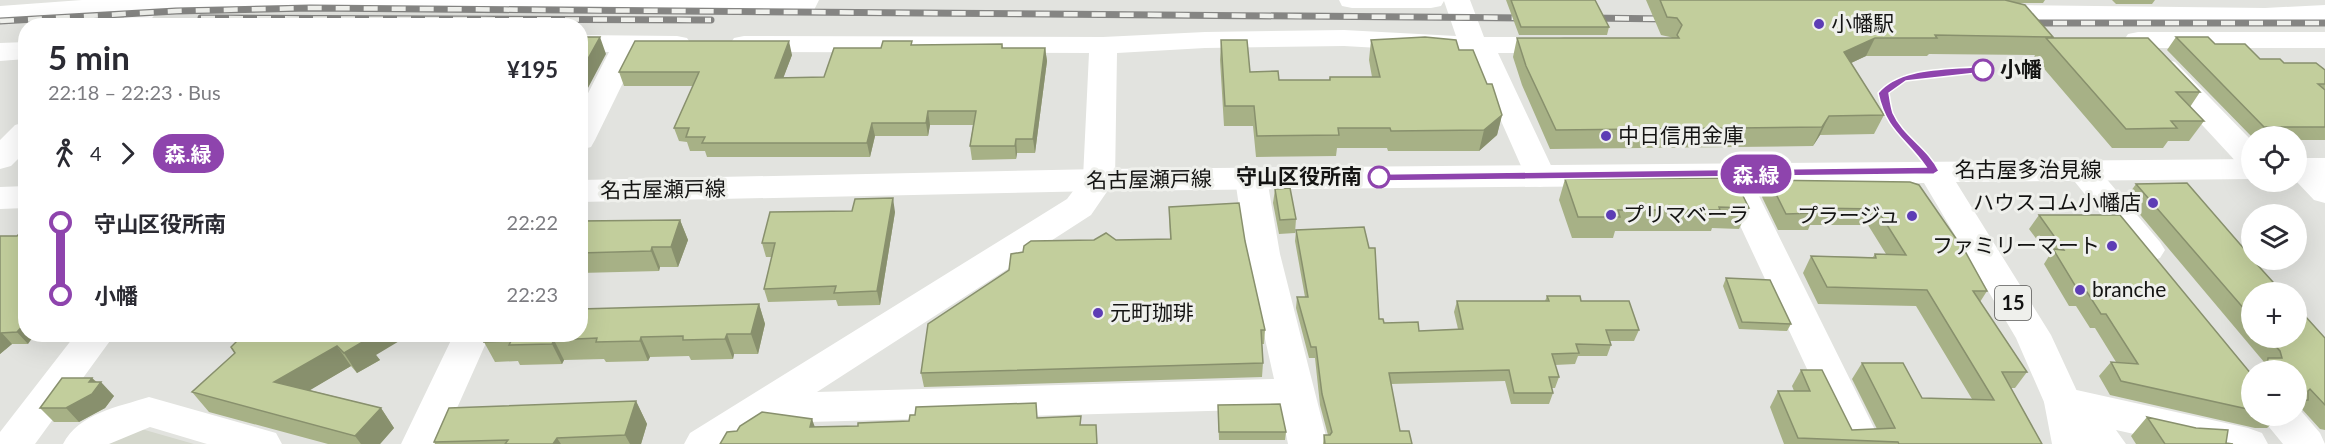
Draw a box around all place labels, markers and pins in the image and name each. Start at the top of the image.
place label: 小幡駅 [1831,10,1894,35]
marker: 小幡駅 [1812,17,1826,31]
place label: 小幡 [2000,56,2042,81]
marker: 小幡 [1972,59,1994,81]
place label: 中日信用金庫 [1618,122,1744,147]
marker: 中日信用金庫 [1599,129,1613,143]
place label: 守山区役所南 [1236,163,1362,188]
marker: 守山区役所南 [1368,166,1390,188]
place label: ハウスコム小幡店 [1973,189,2141,214]
marker: ハウスコム小幡店 [2146,196,2160,210]
place label: プリマベーラ [1623,201,1749,226]
place label: プラージュ [1797,202,1900,227]
marker: プリマベーラ [1604,208,1618,222]
marker: プラージュ [1905,209,1919,223]
place label: ファミリーマート [1932,232,2100,257]
marker: ファミリーマート [2105,239,2119,253]
place label: branche [2092,276,2166,301]
marker: branche [2073,283,2087,297]
place label: 元町珈琲 [1110,299,1194,324]
marker: 元町珈琲 [1091,306,1105,320]

